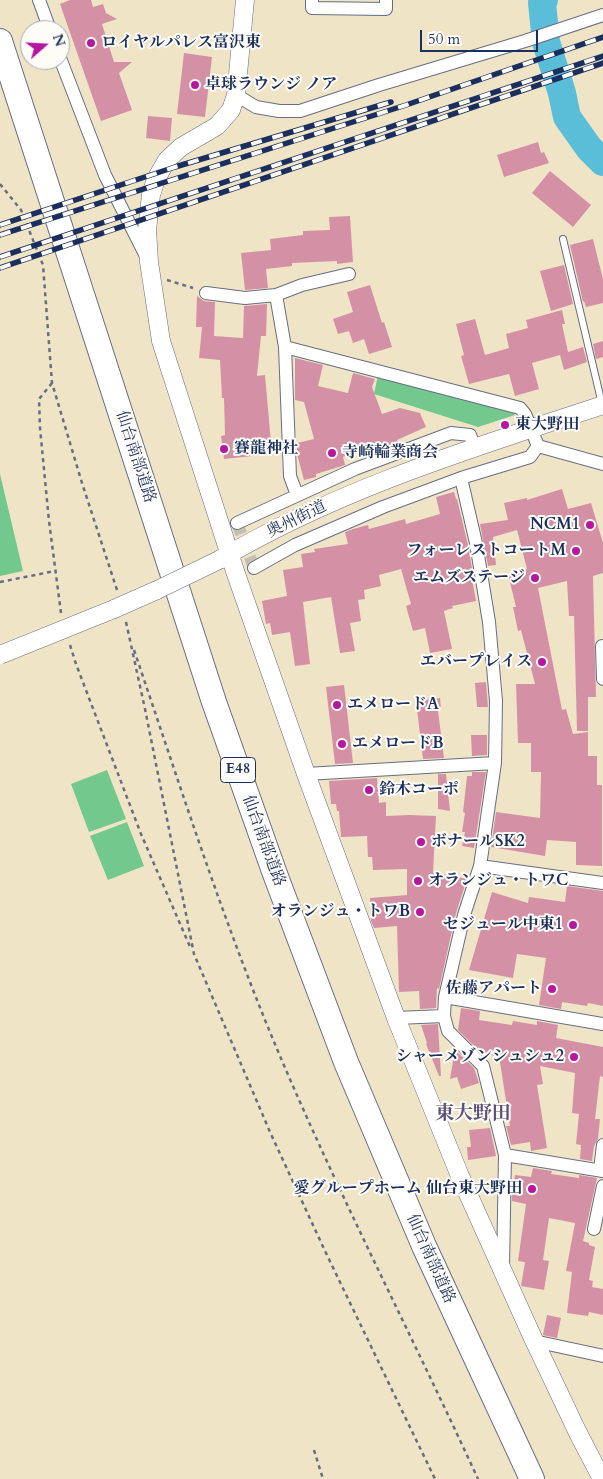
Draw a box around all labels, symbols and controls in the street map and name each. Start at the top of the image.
north arrow [20,20,70,70]
scale bar [423,20,540,52]
text: 50 m [428,29,460,49]
text: N [48,31,70,49]
place label: ロイヤルパレス富沢東 [101,33,261,53]
marker: ロイヤルパレス富沢東 [85,37,97,49]
place label: 卓球ラウンジ ノア [205,75,337,95]
marker: 卓球ラウンジ ノア [189,79,201,91]
street label: 仙台南部道路 [111,408,159,506]
place label: 東大野田 [515,415,579,435]
marker: 東大野田 [499,419,511,431]
place label: 賽龍神社 [234,439,298,459]
marker: 賽龍神社 [218,443,230,455]
place label: 寺崎輪業商会 [342,443,438,463]
marker: 寺崎輪業商会 [326,447,338,459]
street label: 奥州街道 [264,497,330,543]
place label: NCM1 [530,515,580,535]
marker: NCM1 [584,519,596,531]
place label: フォーレストコートM [406,541,566,561]
marker: フォーレストコートM [570,545,582,557]
place label: エムズステージ [413,568,525,588]
marker: エムズステージ [529,572,541,584]
place label: エバープレイス [420,652,532,672]
marker: エバープレイス [536,656,548,668]
place label: エメロードA [347,695,439,715]
marker: エメロードA [331,699,343,711]
place label: エメロードB [352,734,444,754]
marker: エメロードB [336,738,348,750]
road number: E48 [220,758,256,782]
place label: 鈴木コーポ [379,780,459,800]
marker: 鈴木コーポ [363,784,375,796]
street label: 仙台南部道路 [238,793,288,889]
place label: ボナールSK2 [431,832,525,852]
marker: ボナールSK2 [415,836,427,848]
place label: オランジュ・トワC [428,871,568,891]
marker: オランジュ・トワC [412,875,424,887]
place label: オランジュ・トワB [270,902,410,922]
marker: オランジュ・トワB [414,906,426,918]
place label: セジュール中東1 [443,915,563,935]
marker: セジュール中東1 [567,919,579,931]
place label: 佐藤アパート [446,979,542,999]
marker: 佐藤アパート [546,983,558,995]
place label: シャーメゾンシュシュ2 [396,1047,564,1067]
marker: シャーメゾンシュシュ2 [568,1051,580,1063]
district label: 東大野田 [435,1104,511,1126]
place label: 愛グループホーム 仙台東大野田 [294,1179,522,1199]
marker: 愛グループホーム 仙台東大野田 [526,1183,538,1195]
street label: 仙台南部道路 [402,1211,458,1307]

